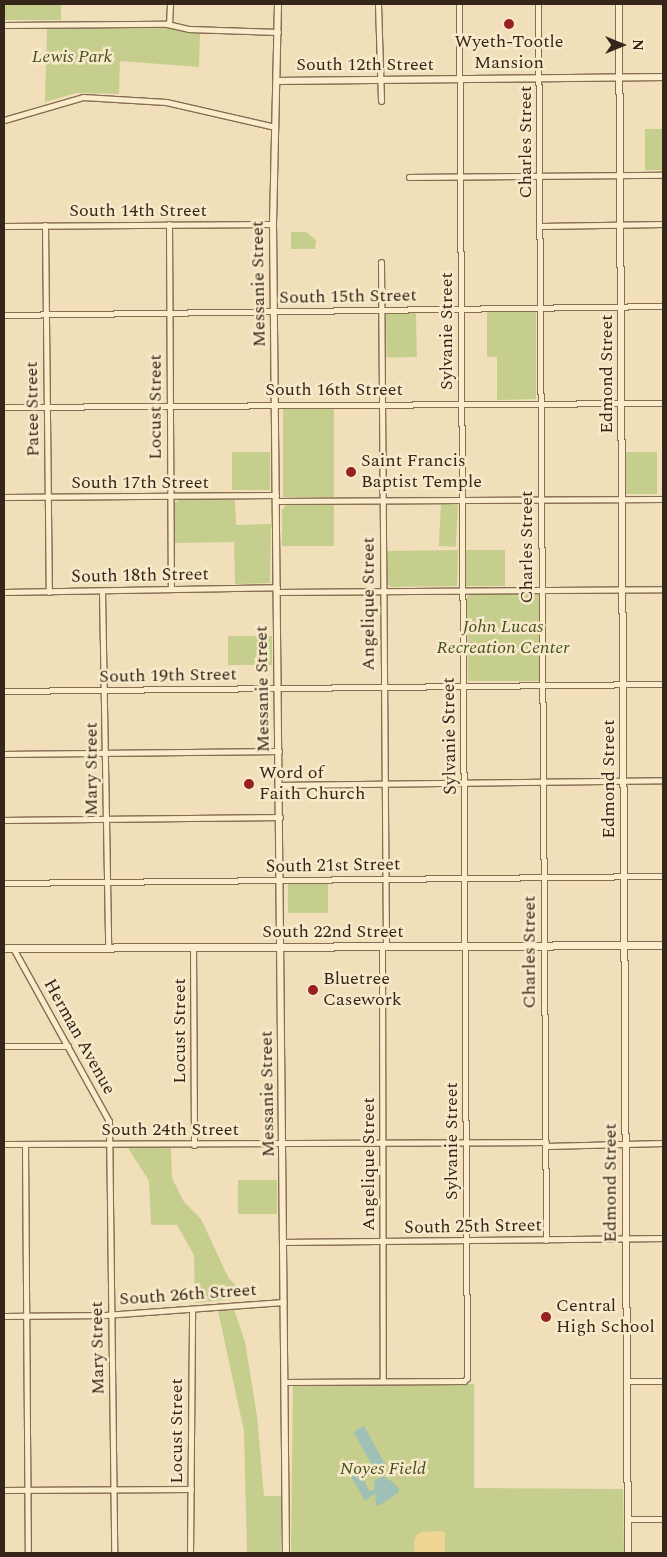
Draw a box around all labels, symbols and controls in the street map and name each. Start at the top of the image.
marker: Wyeth-Tootle Mansion [503,18,515,30]
north arrow [597,20,647,70]
place label: Wyeth-Tootle Mansion [454,32,564,74]
text: N [627,39,648,51]
park label: Lewis Park [32,46,112,68]
street label: South 12th Street [296,54,434,76]
street label: Charles Street [515,86,537,198]
street label: South 14th Street [69,200,207,222]
street label: Messanie Street [247,221,271,347]
street label: Sylvanie Street [436,272,458,390]
street label: South 15th Street [279,285,417,309]
street label: Edmond Street [596,314,618,434]
street label: Locust Street [145,354,167,460]
street label: Patee Street [21,361,45,457]
street label: South 16th Street [265,379,403,401]
place label: Saint Francis Baptist Temple [361,451,482,494]
marker: Saint Francis Baptist Temple [345,466,357,478]
street label: South 17th Street [71,472,209,494]
street label: Charles Street [516,491,538,603]
street label: Angelique Street [358,537,380,671]
street label: South 18th Street [71,564,209,588]
park label: John Lucas Recreation Center [437,617,569,660]
street label: Messanie Street [251,626,275,752]
street label: South 19th Street [99,664,237,688]
street label: Sylvanie Street [438,677,462,795]
street label: Edmond Street [598,719,620,839]
street label: Mary Street [81,722,103,816]
place label: Word of Faith Church [259,763,365,806]
marker: Word of Faith Church [243,778,255,790]
street label: South 21st Street [265,854,401,878]
street label: Charles Street [519,896,541,1008]
street label: South 22nd Street [262,921,404,943]
place label: Bluetree Casework [323,969,402,1012]
street label: Herman Avenue [38,975,120,1099]
street label: Locust Street [169,978,191,1084]
marker: Bluetree Casework [307,984,319,996]
street label: Messanie Street [256,1031,280,1157]
street label: Sylvanie Street [441,1082,463,1200]
street label: Angelique Street [358,1097,380,1231]
street label: South 24th Street [101,1119,239,1141]
street label: Edmond Street [600,1123,622,1243]
street label: South 25th Street [404,1215,542,1239]
street label: South 26th Street [119,1279,257,1311]
place label: Central High School [556,1296,655,1338]
street label: Mary Street [86,1301,110,1395]
marker: Central High School [540,1311,552,1323]
street label: Locust Street [166,1378,188,1484]
park label: Noyes Field [340,1458,426,1480]

